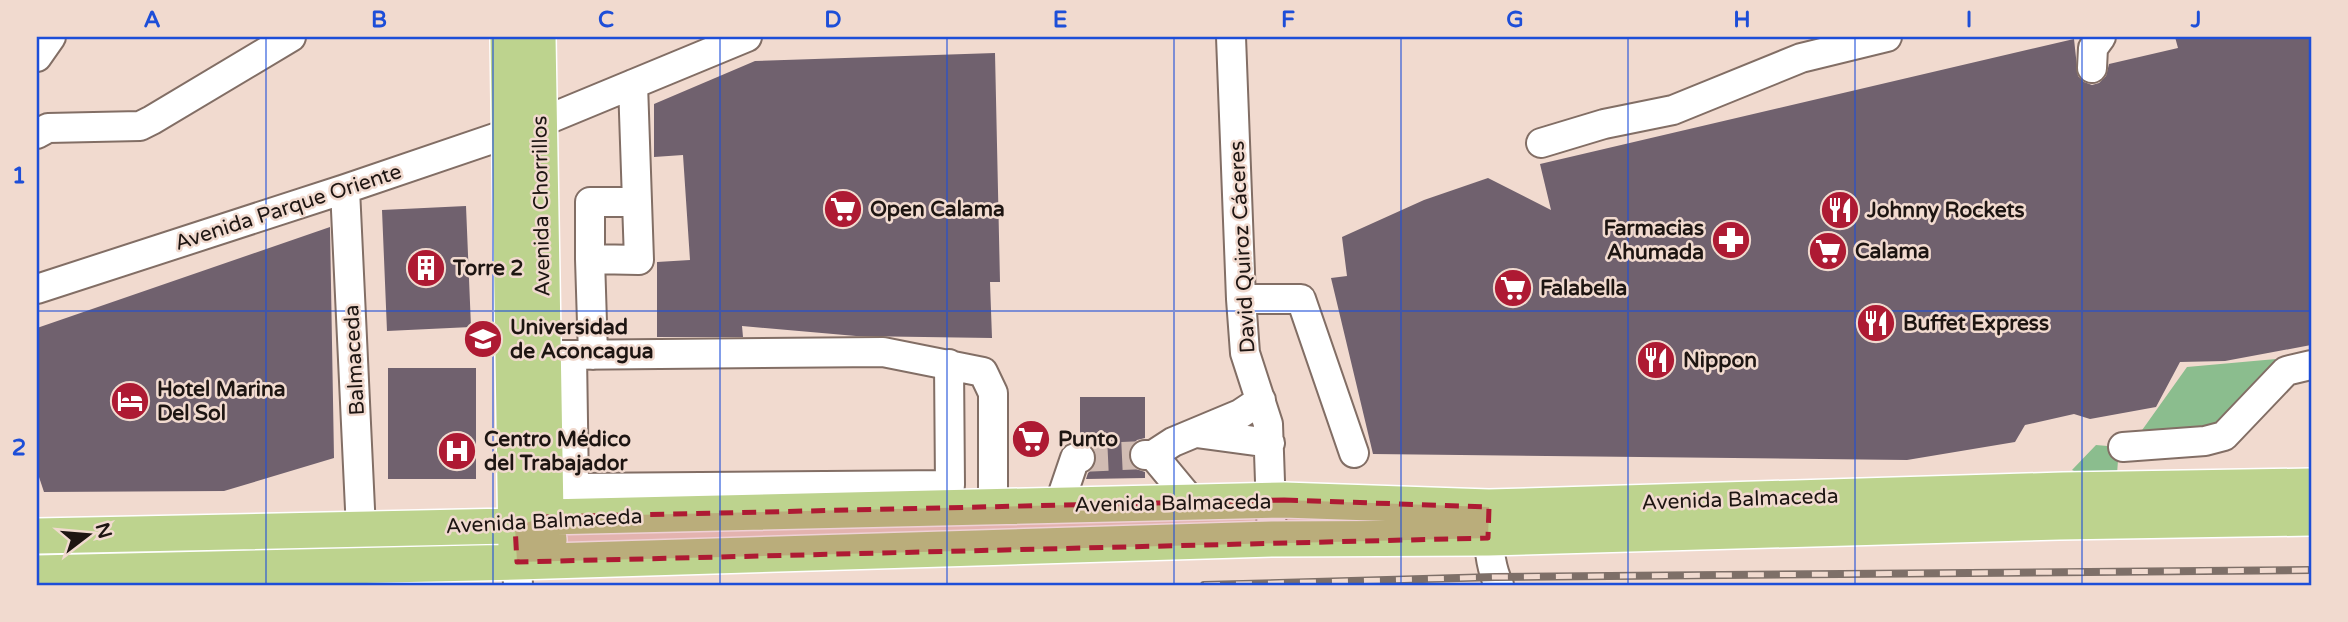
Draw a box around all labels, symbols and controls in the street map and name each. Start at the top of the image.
text: A [143,6,161,34]
text: B [371,6,387,34]
text: C [598,6,614,34]
text: D [824,6,842,34]
text: E [1053,6,1067,34]
text: F [1281,6,1295,34]
text: G [1506,6,1524,34]
text: H [1733,6,1751,34]
text: I [1966,6,1972,34]
text: J [2190,6,2201,34]
street label: Avenida Chorrillos [527,115,556,297]
street label: David Quiroz Cáceres [1224,140,1261,354]
street label: Avenida Parque Oriente [172,159,405,256]
text: 1 [12,162,26,190]
supermarket icon: Open Calama [822,188,864,230]
restaurant icon: Johnny Rockets [1819,189,1861,231]
place label: Open Calama [870,197,1005,222]
place label: Johnny Rockets [1866,198,2025,223]
place label: Farmacias Ahumada [1604,216,1704,265]
pharmacy icon: Farmacias Ahumada [1710,219,1752,261]
supermarket icon: Calama [1807,230,1849,272]
place label: Calama [1855,239,1930,264]
building icon: Torre 2 [405,247,447,289]
place label: Torre 2 [452,256,524,281]
supermarket icon: Falabella [1492,267,1534,309]
place label: Falabella [1540,276,1627,301]
restaurant icon: Buffet Express [1855,302,1897,344]
street label: Balmaceda [339,304,370,416]
place label: Buffet Express [1903,311,2049,336]
place label: Universidad de Aconcagua [510,315,654,364]
school or university icon: Universidad de Aconcagua [462,318,504,360]
restaurant icon: Nippon [1635,339,1677,381]
place label: Nippon [1683,348,1757,373]
place label: Hotel Marina Del Sol [157,377,286,426]
hotel icon: Hotel Marina Del Sol [109,380,151,422]
supermarket icon: Punto [1010,418,1052,460]
place label: Centro Médico del Trabajador [484,427,631,476]
place label: Punto [1058,427,1118,452]
hospital icon: Centro Médico del Trabajador [436,430,478,472]
text: 2 [12,434,26,462]
street label: Avenida Balmaceda [1641,484,1839,515]
street label: Avenida Balmaceda [1074,489,1272,518]
north arrow [52,500,122,570]
street label: Avenida Balmaceda [445,504,643,539]
text: N [91,520,116,541]

